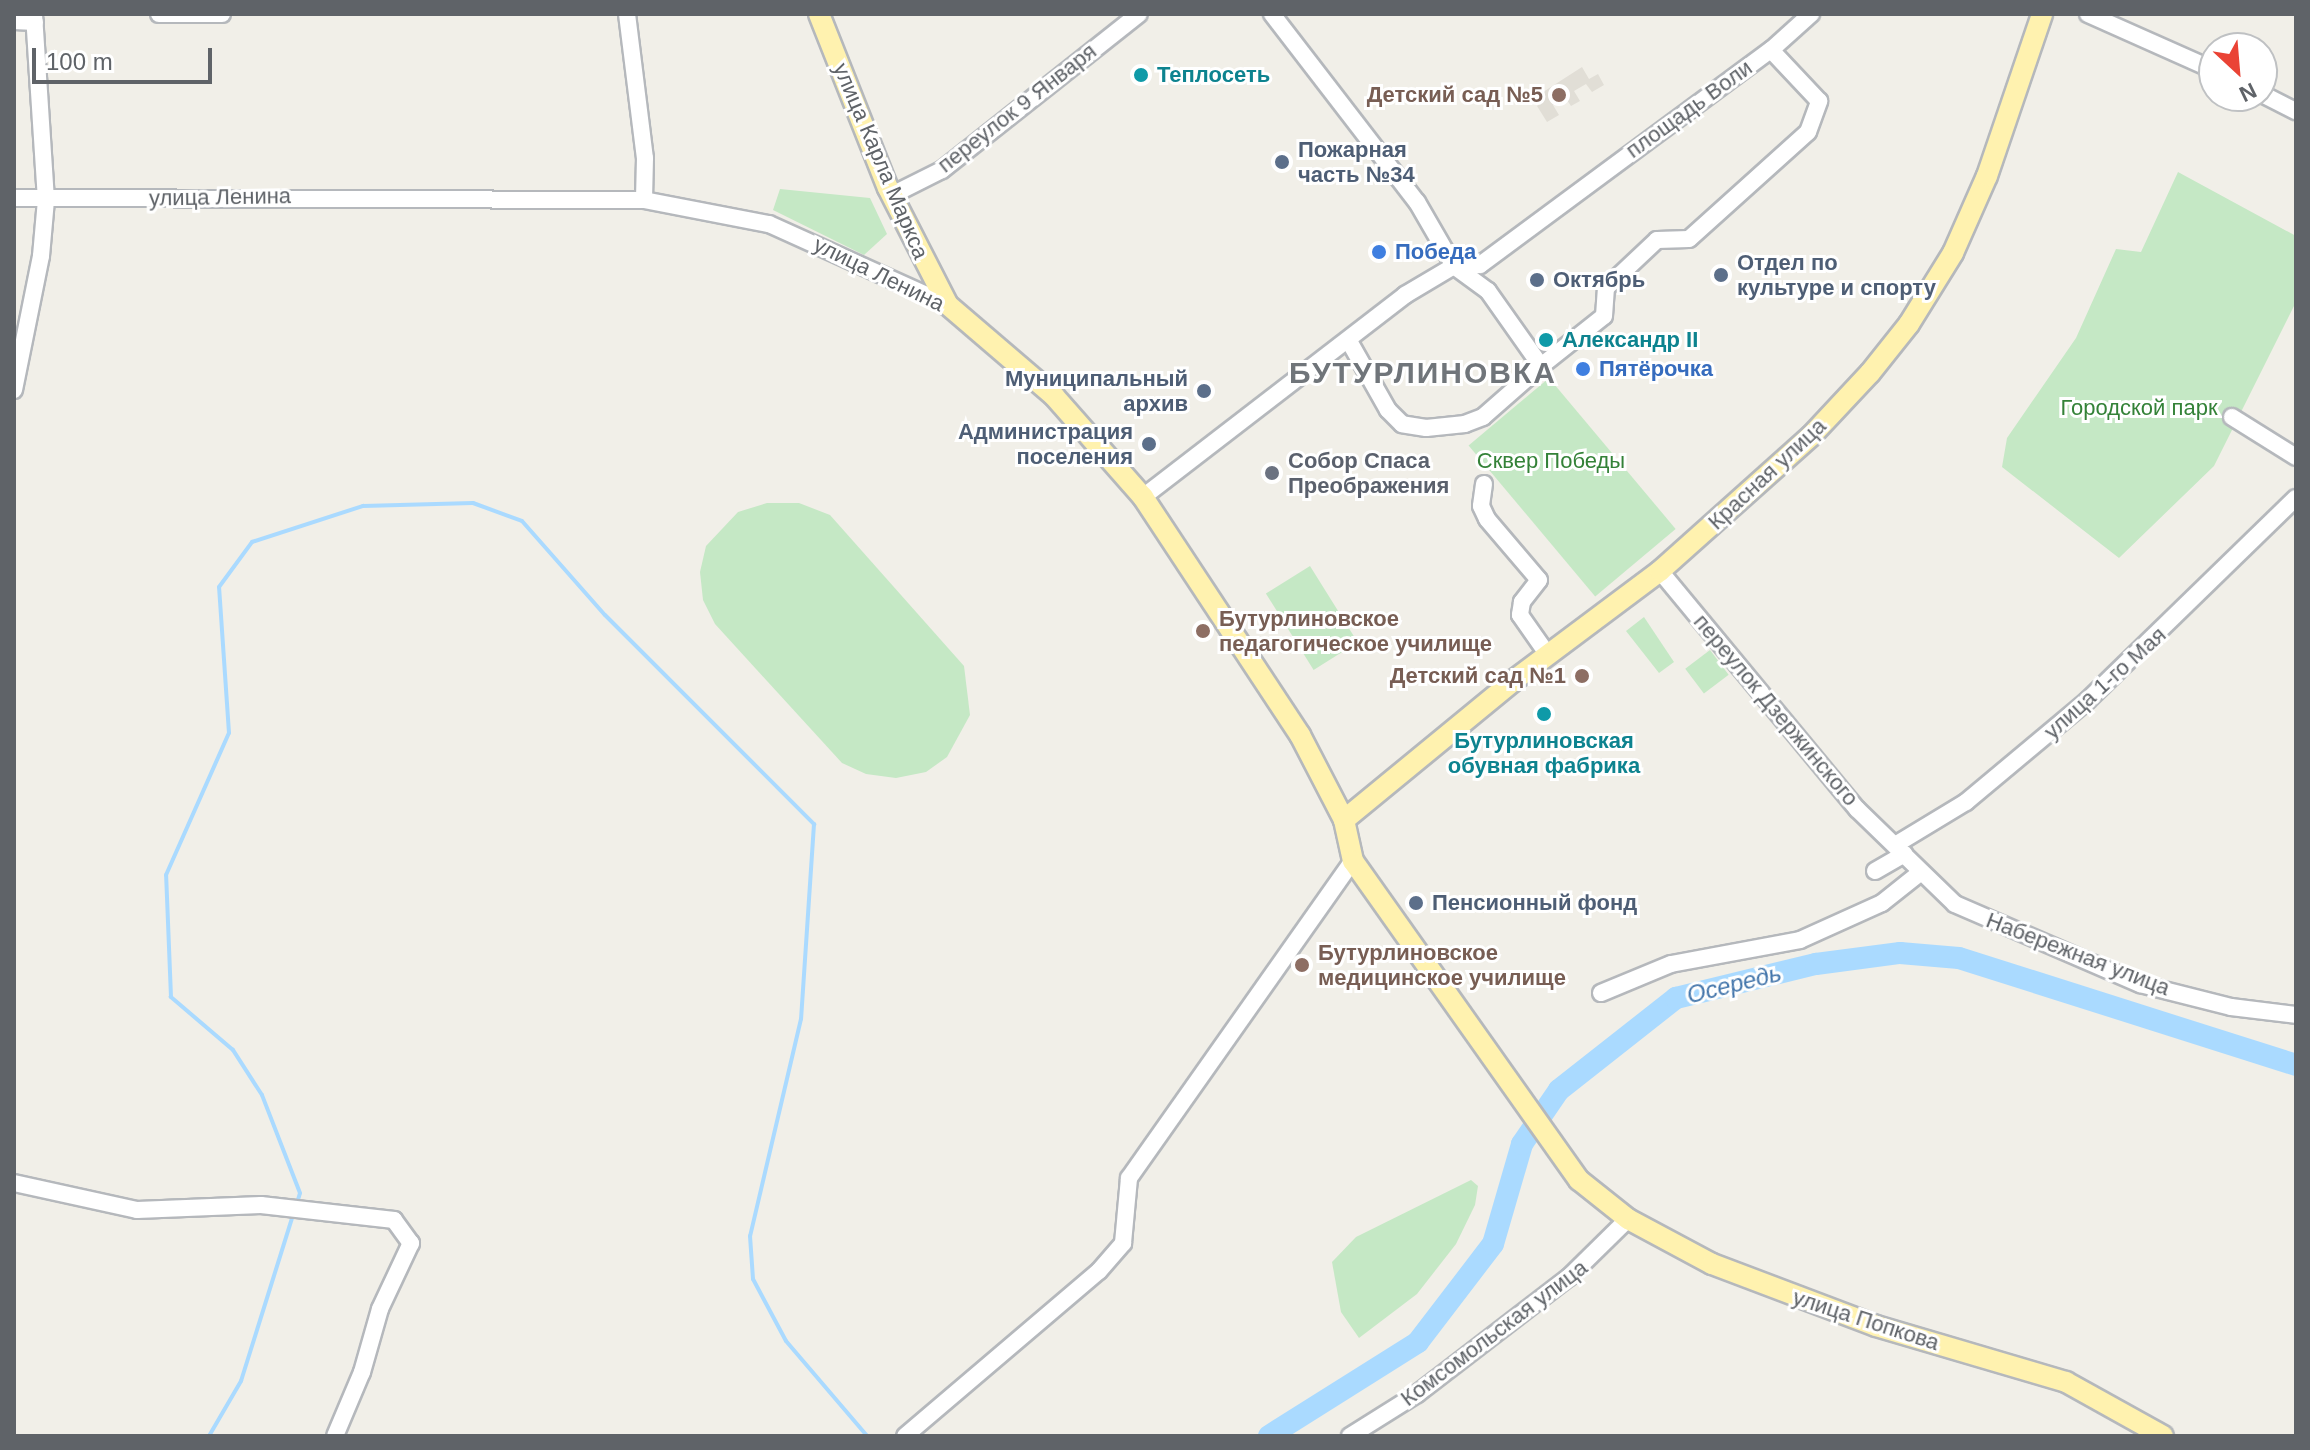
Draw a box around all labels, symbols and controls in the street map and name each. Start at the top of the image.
scale bar [36,32,216,82]
north arrow [2198,32,2278,112]
street label: переулок 9 Января [932,38,1102,178]
text: 100 m [46,48,113,75]
street label: площадь Воли [1621,54,1757,164]
street label: улица Карла Маркса [828,59,934,263]
place label: Теплосеть [1157,62,1270,88]
marker: Теплосеть [1132,66,1150,84]
text: N [2235,78,2260,107]
place label: Детский сад №5 [1367,82,1543,108]
marker: Детский сад №5 [1550,86,1568,104]
place label: Пожарная часть №34 [1298,136,1415,188]
marker: Пожарная часть №34 [1273,153,1291,171]
street label: улица Ленина [149,183,291,211]
street label: улица Ленина [809,231,949,317]
place label: Победа [1395,239,1476,265]
marker: Победа [1370,243,1388,261]
place label: Отдел по культуре и спорту [1737,249,1936,300]
marker: Отдел по культуре и спорту [1712,266,1730,284]
place label: Октябрь [1553,267,1645,293]
marker: Октябрь [1528,271,1546,289]
place label: Александр II [1562,327,1698,353]
marker: Александр II [1537,331,1555,349]
district label: БУТУРЛИНОВКА [1289,355,1557,391]
place label: Пятёрочка [1599,356,1713,382]
marker: Пятёрочка [1574,360,1592,378]
place label: Муниципальный архив [1005,365,1188,416]
marker: Муниципальный архив [1195,382,1213,400]
park label: Городской парк [2060,395,2218,421]
street label: Красная улица [1703,413,1831,535]
place label: Администрация поселения [958,418,1133,470]
marker: Администрация поселения [1140,435,1158,453]
place label: Собор Спаса Преображения [1288,447,1449,498]
park label: Сквер Победы [1477,448,1625,474]
marker: Собор Спаса Преображения [1263,464,1281,482]
place label: Бутурлиновское педагогическое училище [1219,605,1492,656]
street label: переулок Дзержинского [1688,609,1864,811]
street label: улица 1-го Мая [2039,621,2171,745]
marker: Бутурлиновское педагогическое училище [1194,622,1212,640]
place label: Детский сад №1 [1390,663,1566,689]
marker: Детский сад №1 [1573,667,1591,685]
marker: Бутурлиновская обувная фабрика [1535,705,1553,723]
place label: Бутурлиновская обувная фабрика [1448,727,1640,778]
place label: Пенсионный фонд [1432,890,1637,916]
marker: Пенсионный фонд [1407,894,1425,912]
street label: Набережная улица [1982,907,2174,1001]
place label: Бутурлиновское медицинское училище [1318,939,1566,990]
marker: Бутурлиновское медицинское училище [1293,956,1311,974]
water label: Осередь [1684,958,1784,1010]
street label: Комсомольская улица [1396,1254,1592,1412]
street label: улица Попкова [1789,1284,1943,1356]

